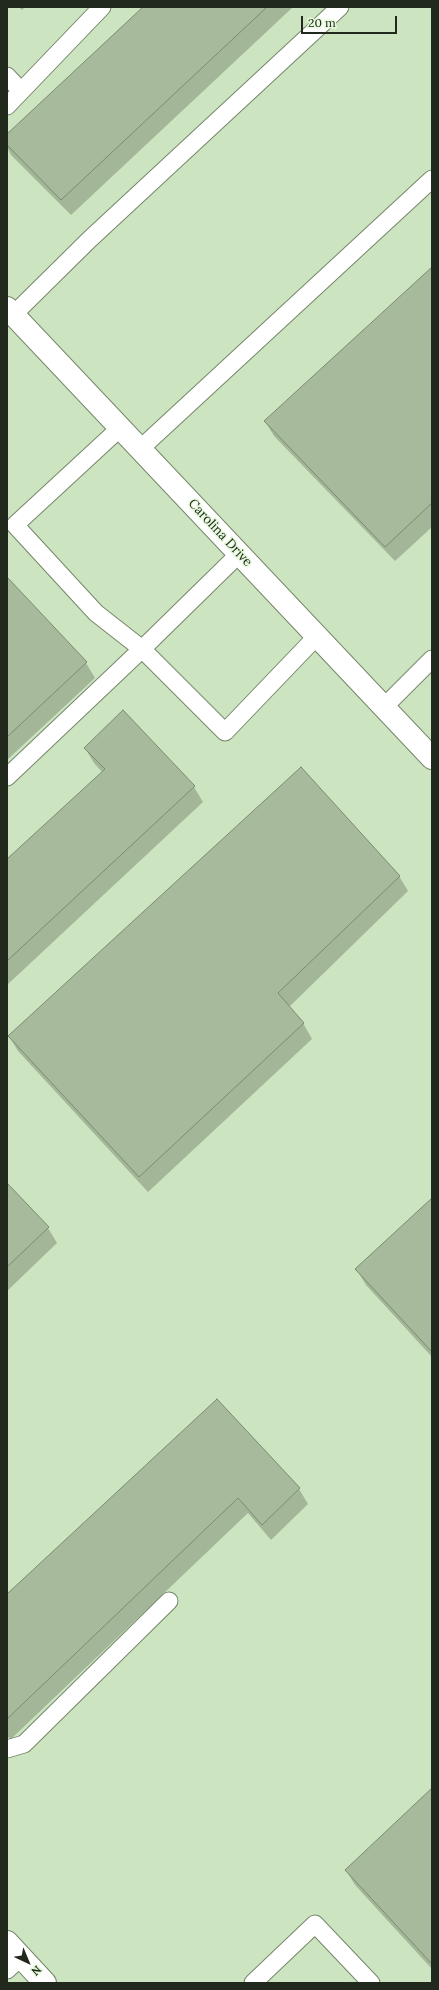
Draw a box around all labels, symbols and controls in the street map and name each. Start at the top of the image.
scale bar [303,8,399,34]
text: 20 m [308,15,336,30]
street label: Carolina Drive [185,496,255,570]
north arrow [8,1942,48,1982]
text: N [28,1963,44,1979]

